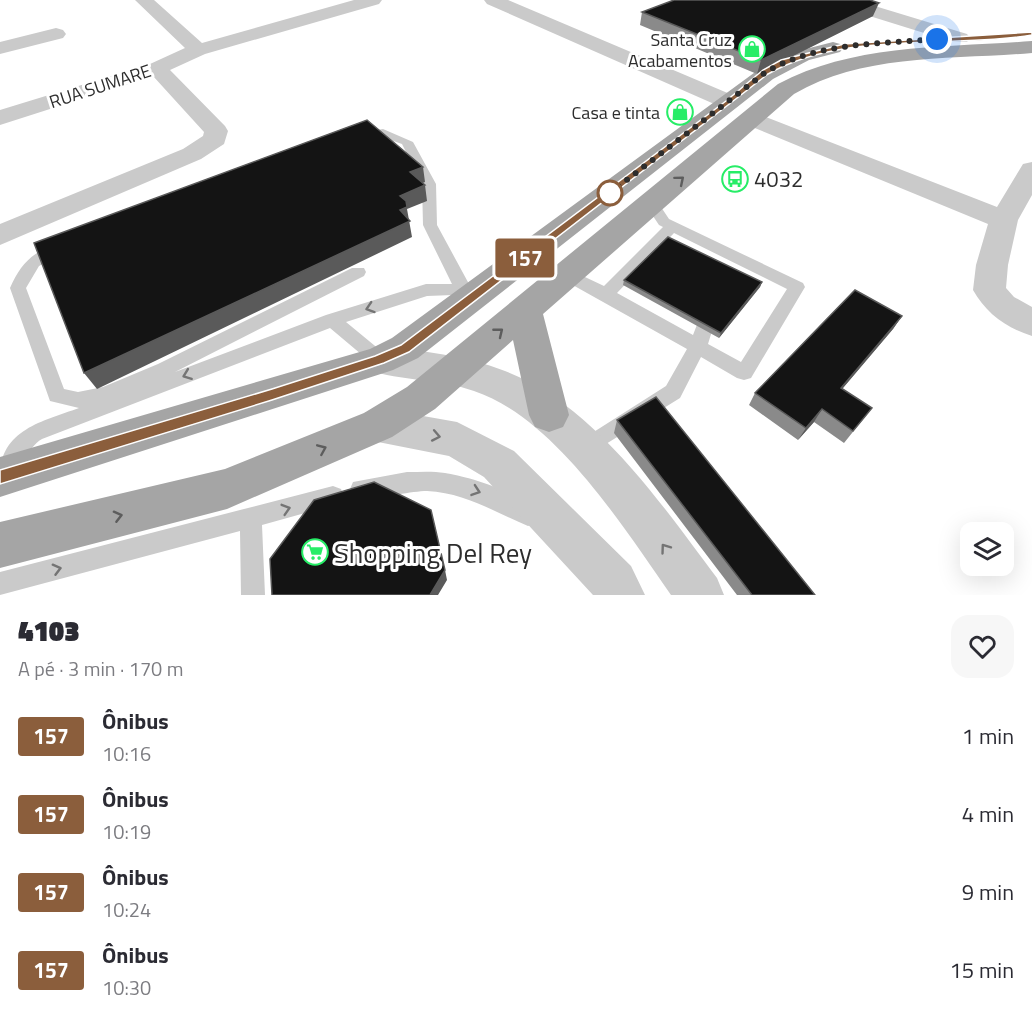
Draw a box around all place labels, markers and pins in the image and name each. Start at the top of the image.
place label: Santa Cruz Acabamentos [628,26,732,74]
shop icon: Santa Cruz Acabamentos [737,34,767,64]
shop icon: Casa e tinta [665,97,695,127]
place label: Casa e tinta [572,99,660,126]
place label: 4032 [754,162,803,196]
bus stop icon: 4032 [720,164,750,194]
unlabelled marker [597,180,623,206]
place label: Shopping Del Rey [334,532,532,573]
supermarket icon: Shopping Del Rey [300,537,330,567]

